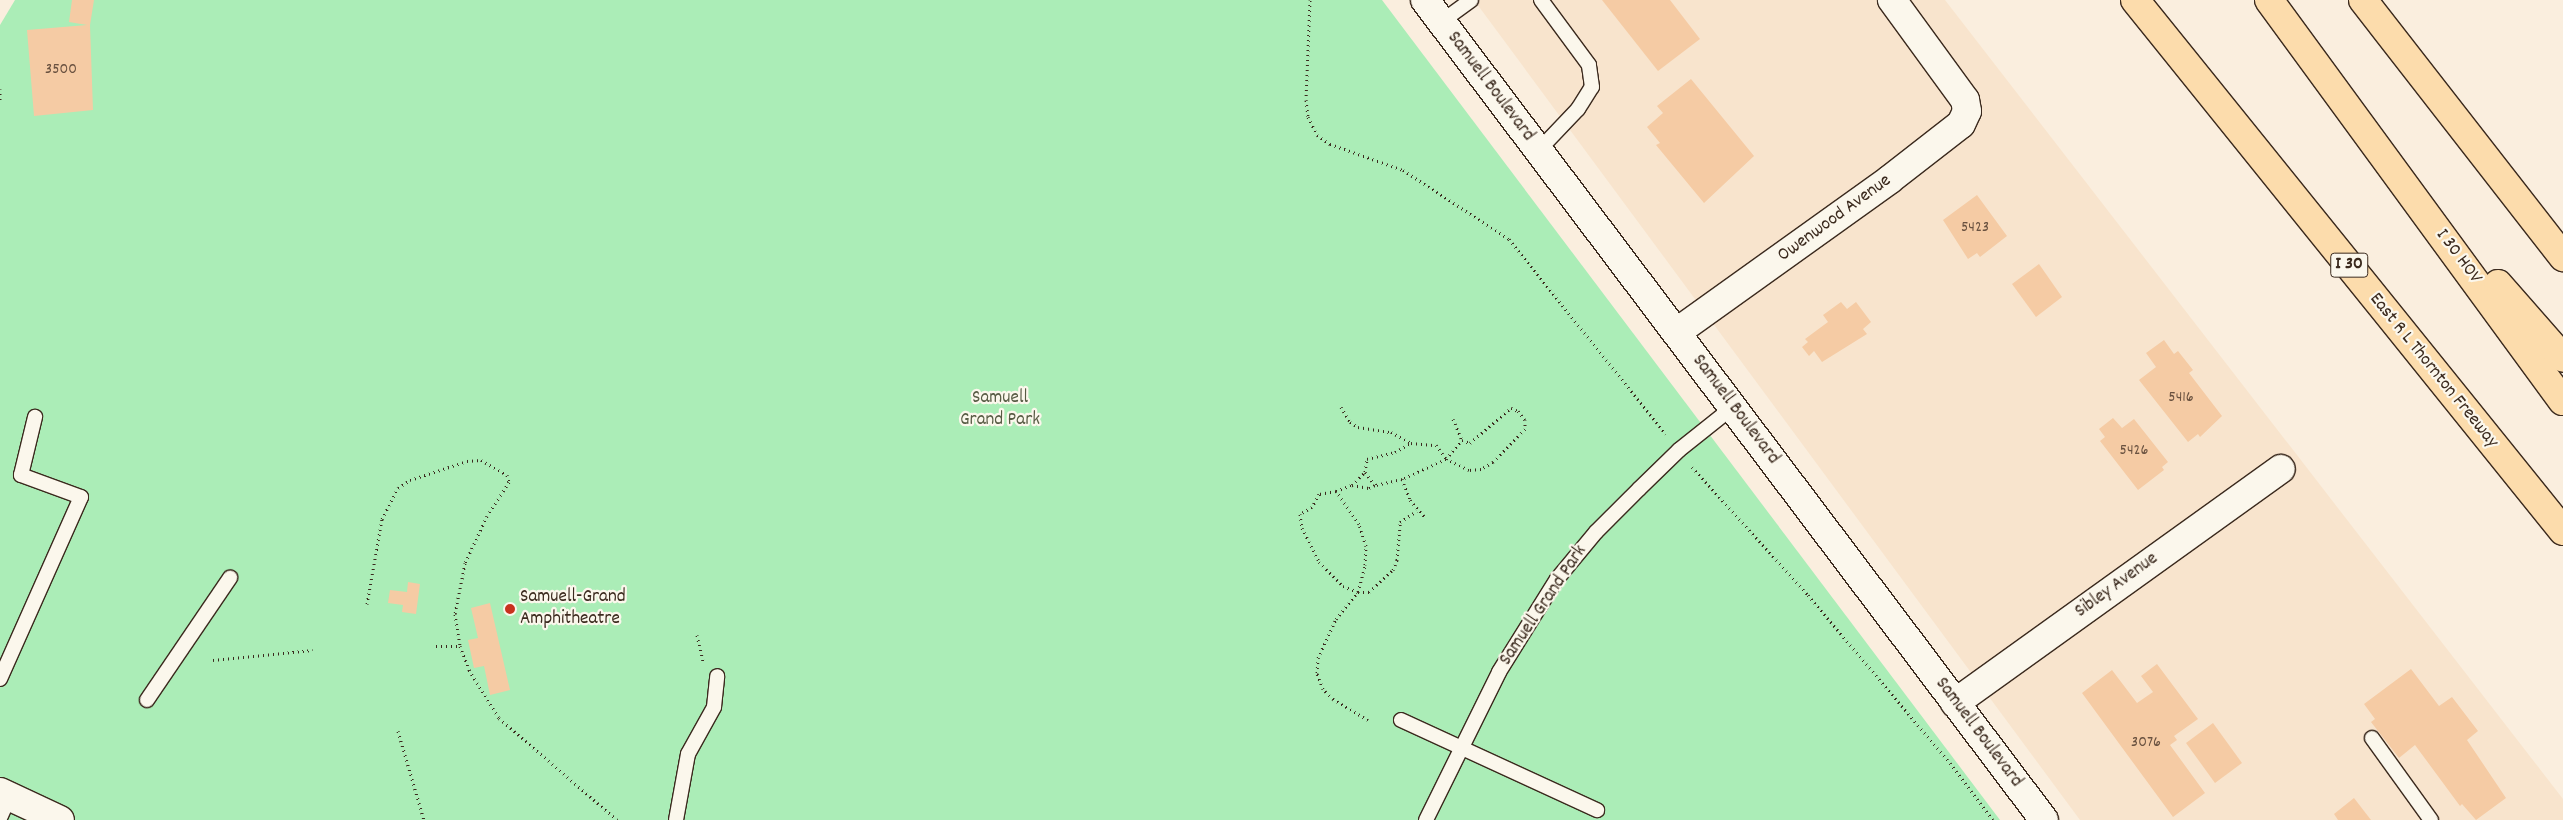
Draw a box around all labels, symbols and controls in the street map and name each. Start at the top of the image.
street label: Samuell Boulevard [1441,28,1539,146]
house number: 3500 [45,60,77,80]
street label: Owenwood Avenue [1774,170,1896,268]
house number: 5423 [1961,218,1989,238]
street label: I 30 HOV [2430,225,2486,289]
road number: I 30 [2329,250,2369,280]
street label: East R L Thornton Freeway [2363,289,2503,453]
street label: Samuell Boulevard [1686,351,1784,469]
park label: Samuell Grand Park [960,388,1040,432]
house number: 5416 [2168,388,2194,408]
house number: 5426 [2120,441,2148,461]
street label: Samuell Grand Park [1495,541,1593,671]
street label: Sibley Avenue [2071,548,2163,624]
place label: Samuell-Grand Amphitheatre [520,587,626,631]
marker: Samuell-Grand Amphitheatre [504,603,516,615]
street label: Samuell Boulevard [1929,674,2027,792]
house number: 3076 [2131,733,2161,753]

